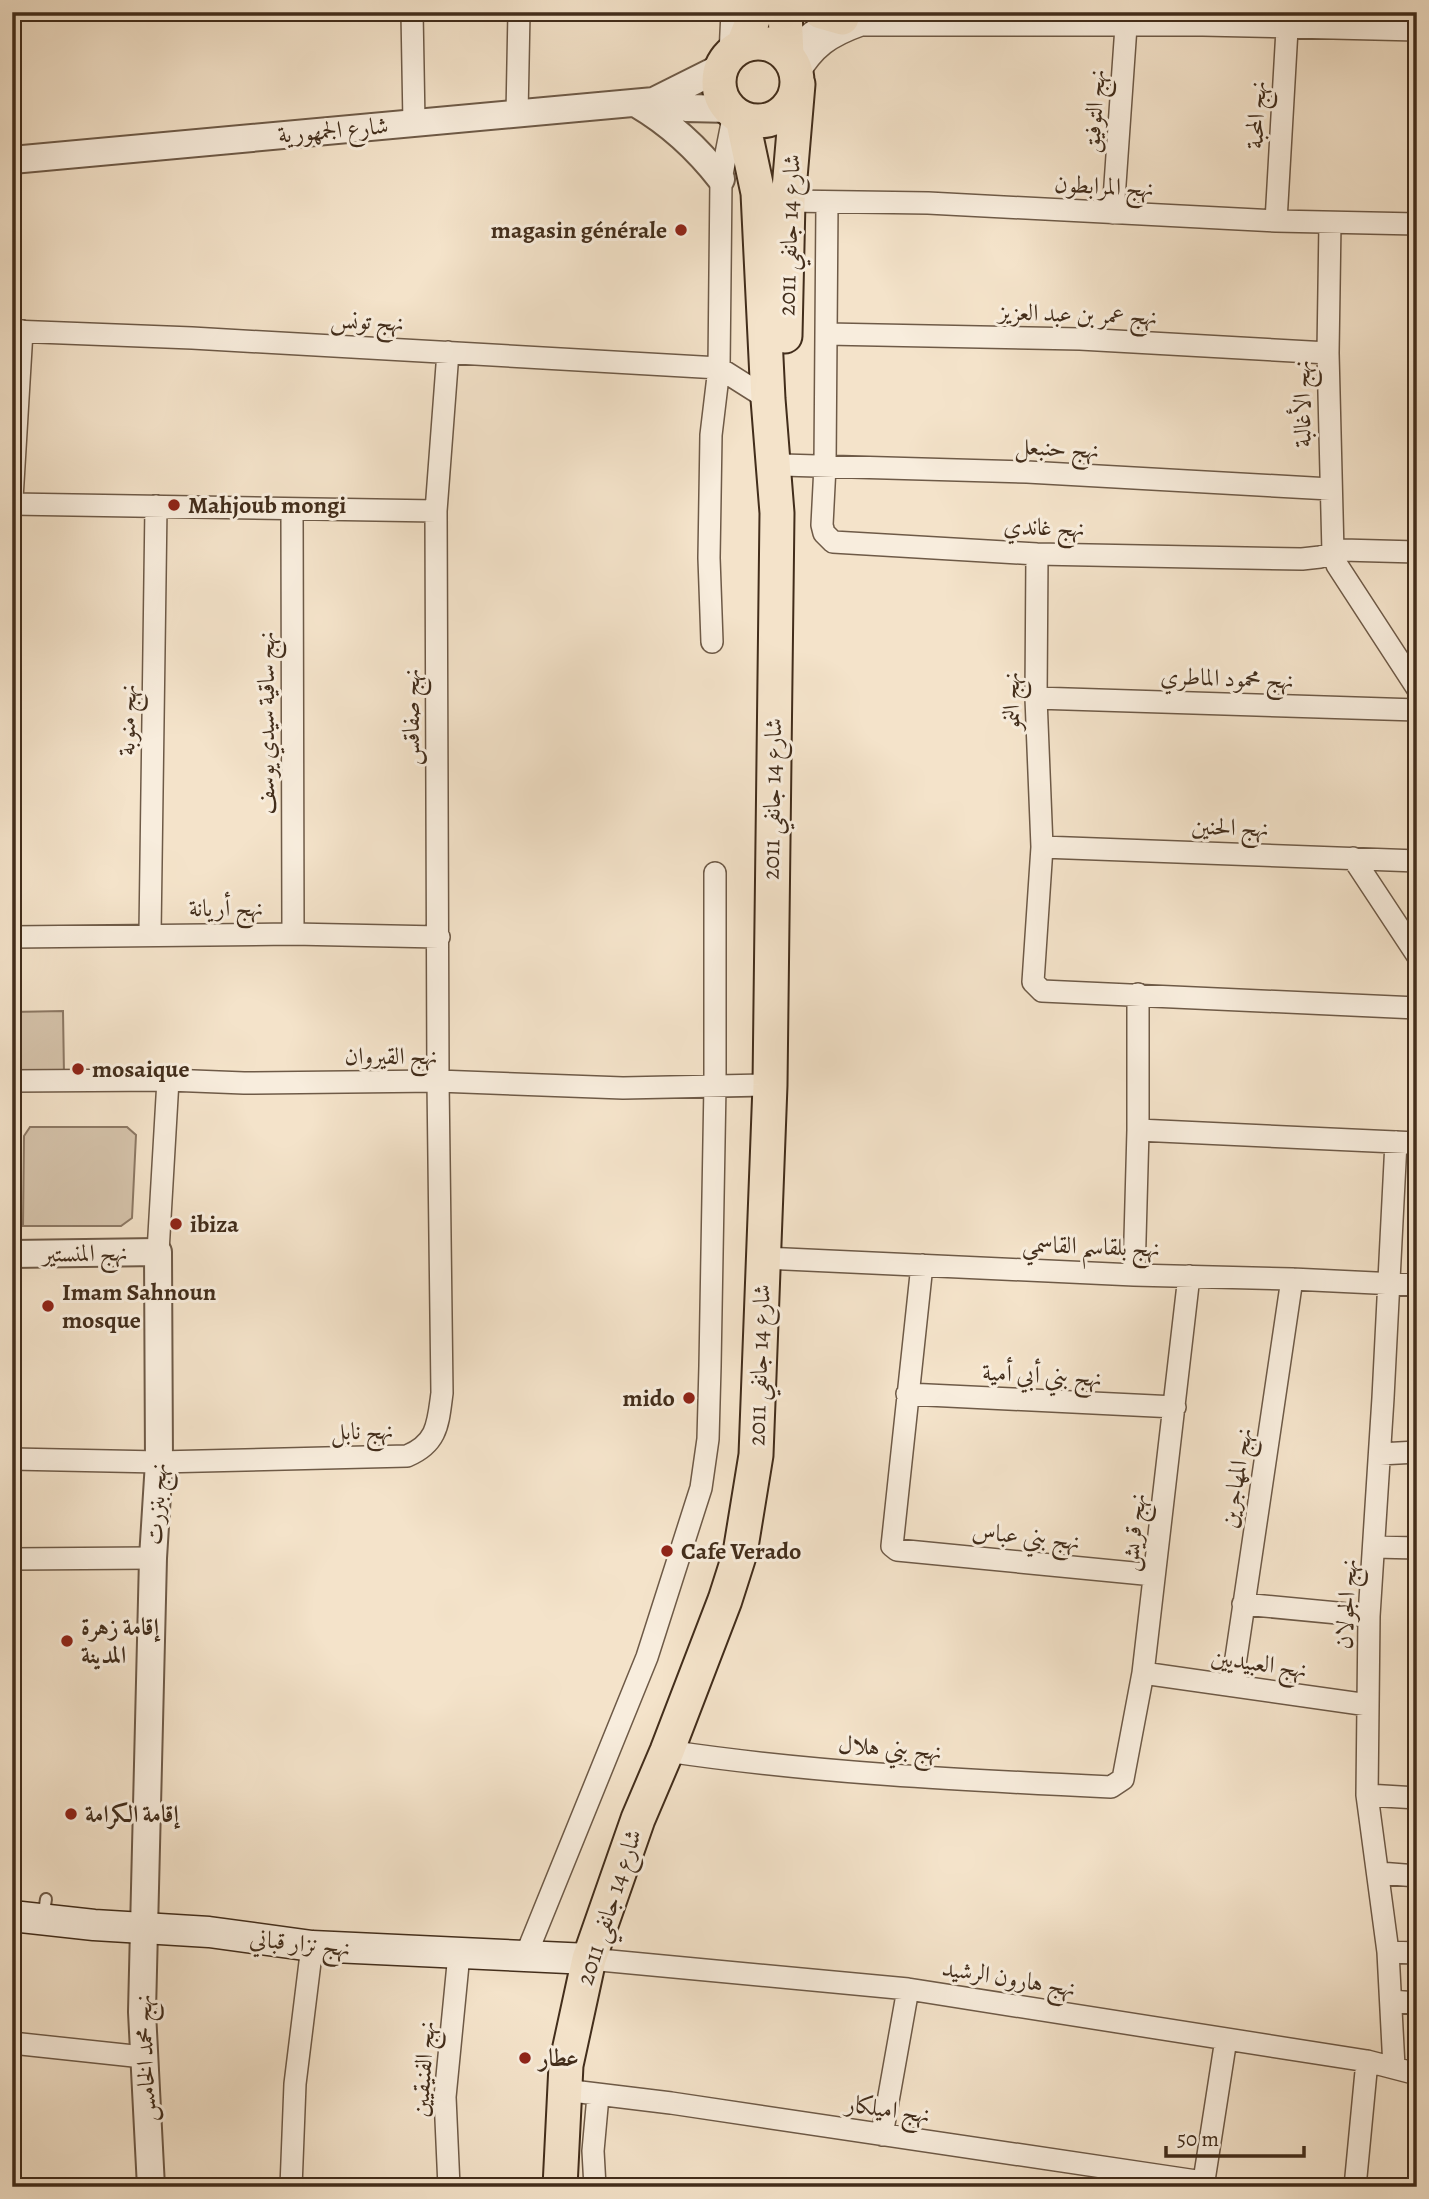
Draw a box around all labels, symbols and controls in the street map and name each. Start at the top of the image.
street label: نهج التوفيق [1075,68,1118,154]
street label: نهج المحبة [1238,80,1279,150]
street label: شارع الجمهورية [276,109,390,155]
street label: شارع 14 جانفي 2011 [770,154,815,317]
street label: نهج المرابطون [1053,167,1155,210]
place label: magasin générale [491,214,667,246]
marker: magasin générale [673,222,689,238]
street label: نهج عمر بن عبد العزيز [995,295,1158,338]
street label: نهج تونس [329,303,405,344]
street label: نهج الأغالبة [1285,360,1324,448]
street label: نهج حنبعل [1014,430,1100,471]
place label: Mahjoub mongi [188,489,346,521]
marker: Mahjoub mongi [166,497,182,513]
street label: نهج غاندي [1002,510,1085,549]
street label: نهج ساقية سيدي يوسف [250,631,287,815]
street label: نهج محمود الماطري [1160,660,1294,701]
street label: نهج صفاقس [395,668,432,766]
street label: نهج النمو [994,671,1033,732]
street label: نهج منوبة [110,684,149,756]
street label: شارع 14 جانفي 2011 [755,718,796,880]
street label: نهج الحنين [1191,810,1269,849]
street label: نهج أريانة [189,891,263,929]
street label: نهج القيروان [344,1040,438,1077]
place label: mosaique [92,1053,190,1085]
marker: mosaique [70,1061,86,1077]
place label: ibiza [190,1208,239,1240]
marker: ibiza [168,1216,184,1232]
street label: نهج بلقاسم القاسمي [1021,1228,1161,1272]
street label: نهج المنستير [39,1236,128,1275]
place label: Imam Sahnoun mosque [62,1276,217,1336]
street label: شارع 14 جانفي 2011 [740,1284,785,1447]
marker: Imam Sahnoun mosque [40,1298,56,1314]
street label: نهج بني أبي أمية [981,1355,1103,1400]
place label: mido [623,1382,675,1414]
marker: mido [681,1390,697,1406]
street label: نهج نابل [330,1414,394,1453]
street label: نهج المهاجرين [1212,1425,1265,1531]
street label: نهج بنزرت [138,1462,179,1546]
street label: نهج قريش [1112,1491,1159,1574]
street label: نهج بني عباس [970,1514,1082,1564]
place label: Cafe Verado [681,1535,802,1567]
marker: Cafe Verado [659,1543,675,1559]
street label: نهج الجولان [1328,1558,1369,1650]
place label: إقامة زهرة المدينة [81,1611,161,1671]
marker: إقامة زهرة المدينة [59,1633,75,1649]
street label: نهج العبيديين [1208,1640,1309,1691]
street label: نهج بني هلال [837,1728,943,1774]
place label: إقامة الكرامة [85,1798,181,1830]
marker: إقامة الكرامة [63,1806,79,1822]
street label: شارع 14 جانفي 2011 [569,1825,656,1991]
street label: نهج نزار قباني [247,1922,352,1969]
street label: نهج هارون الرشيد [939,1952,1078,2009]
street label: نهج محمد الخامس [127,1994,168,2122]
street label: نهج الفنيقيين [404,2020,447,2118]
place label: عطار [536,2042,579,2074]
marker: عطار [517,2050,533,2066]
street label: نهج اميلكار [841,2087,932,2136]
scale bar [1166,2115,1305,2159]
text: 50 m [1177,2125,1219,2153]

